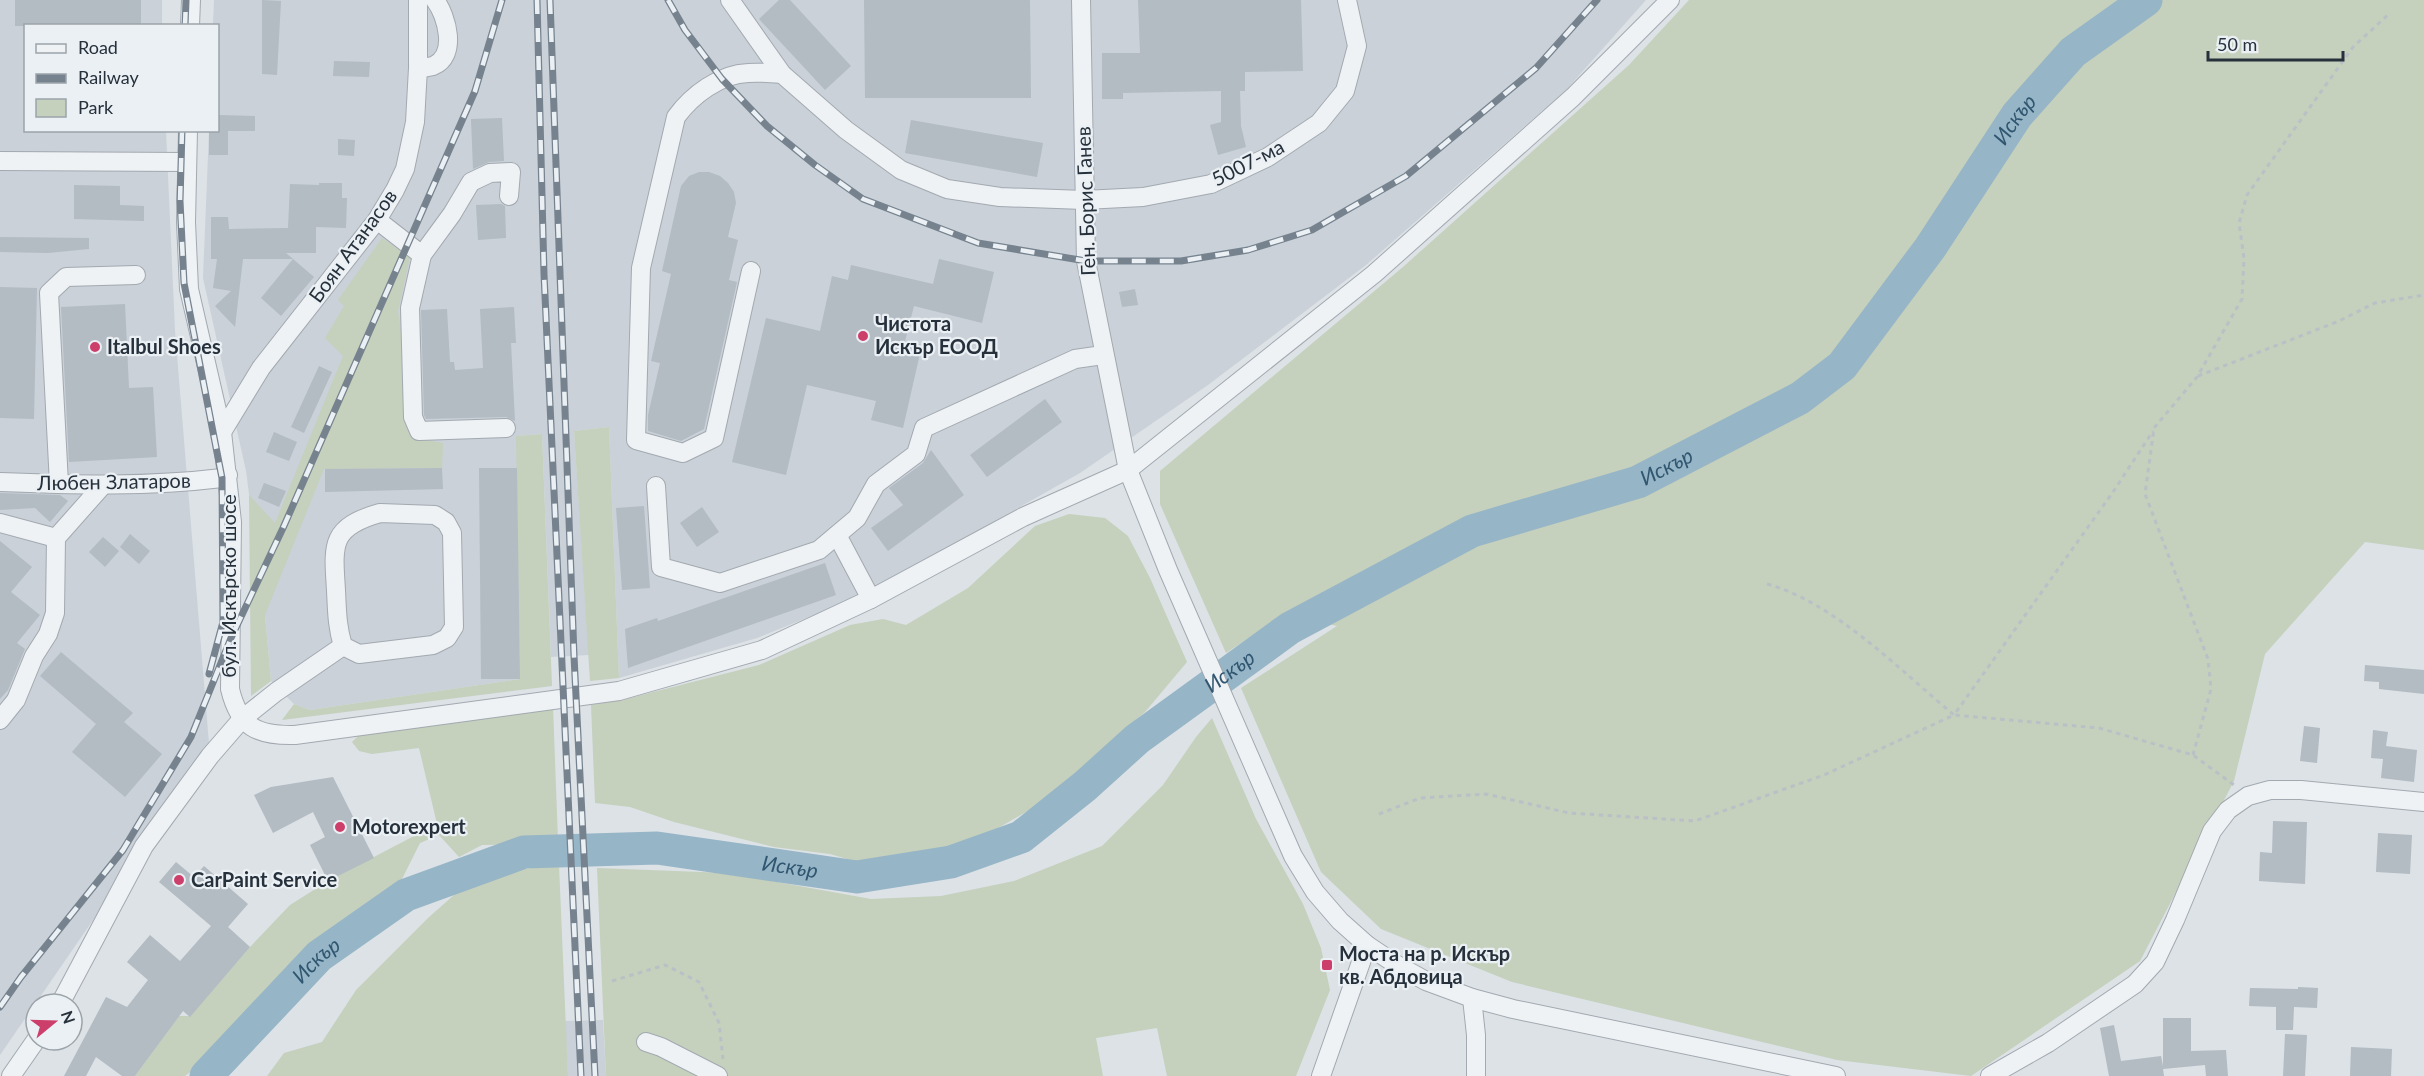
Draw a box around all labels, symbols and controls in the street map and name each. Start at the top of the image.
legend [24,24,219,132]
scale bar [2208,24,2343,62]
text: 50 m [2217,33,2257,55]
text: Road [78,36,118,58]
text: Railway [78,66,139,88]
water label: Искър [1987,88,2041,149]
text: Park [78,96,114,118]
street label: Ген. Борис Ганев [1070,126,1100,276]
street label: 5007-ма [1207,134,1288,190]
street label: Боян Атанасов [303,184,401,307]
place label: Чистота Искър ЕООД [875,311,998,358]
marker: Чистота Искър ЕООД [856,329,870,343]
place label: Italbul Shoes [107,334,221,358]
marker: Italbul Shoes [88,340,102,354]
water label: Искър [1635,442,1697,490]
street label: Любен Златаров [36,468,191,494]
street label: бул. Искърско шосе [216,494,240,678]
water label: Искър [1199,644,1259,697]
place label: Motorexpert [352,814,466,838]
marker: Motorexpert [333,820,347,834]
water label: Искър [760,849,820,882]
place label: CarPaint Service [191,867,338,891]
marker: CarPaint Service [172,873,186,887]
water label: Искър [286,931,344,988]
place label: Моста на р. Искър кв. Абдовица [1339,941,1510,988]
marker: Моста на р. Искър кв. Абдовица [1320,958,1334,972]
north arrow [24,992,84,1052]
text: N [58,1008,80,1026]

